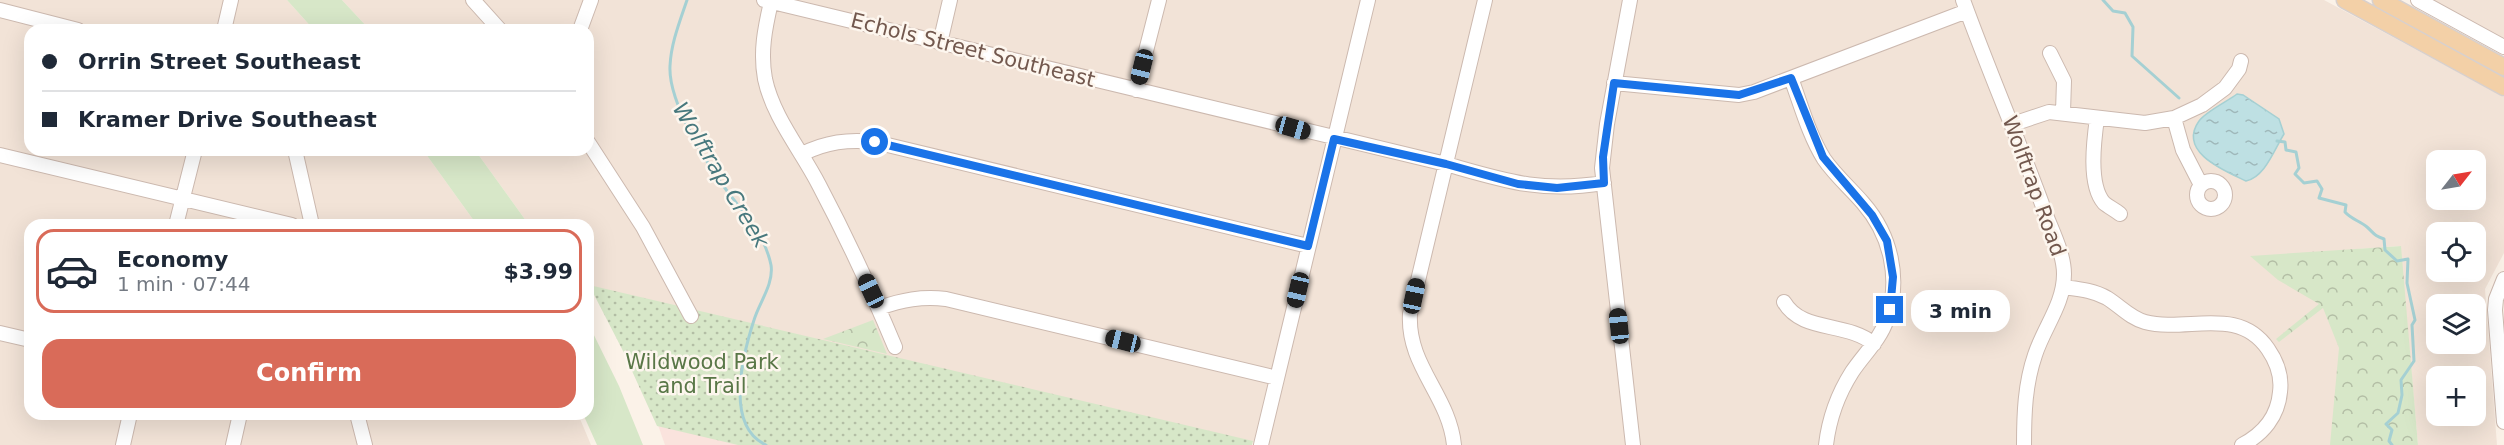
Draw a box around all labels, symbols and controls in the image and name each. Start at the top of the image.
street label: Echols Street Southeast [848,8,1098,92]
car [1129,47,1155,87]
text: Orrin Street Southeast [78,49,361,74]
water label: Wolftrap Creek [668,98,775,253]
text: Kramer Drive Southeast [78,107,377,132]
street label: Wolftrap Road [1997,113,2071,259]
car [1273,114,1313,142]
route start [861,128,888,155]
north arrow [2426,150,2486,210]
map controls [2426,150,2486,426]
button: locate [2426,222,2486,282]
icon: car [45,244,99,298]
text: Economy [117,247,228,272]
text: $3.99 [503,259,573,284]
car [1285,270,1311,310]
car [855,271,887,311]
text: 1 min · 07:44 [117,272,251,296]
car [1401,277,1427,315]
callout: 3 min [1911,289,2010,331]
button: layers [2426,294,2486,354]
route end [1876,296,1903,323]
text: 3 min [1929,299,1992,323]
car [1608,307,1630,345]
car [1103,328,1143,354]
button: Confirm [42,339,576,408]
park label: Wildwood Park and Trail [625,350,780,398]
button: + [2426,366,2486,426]

